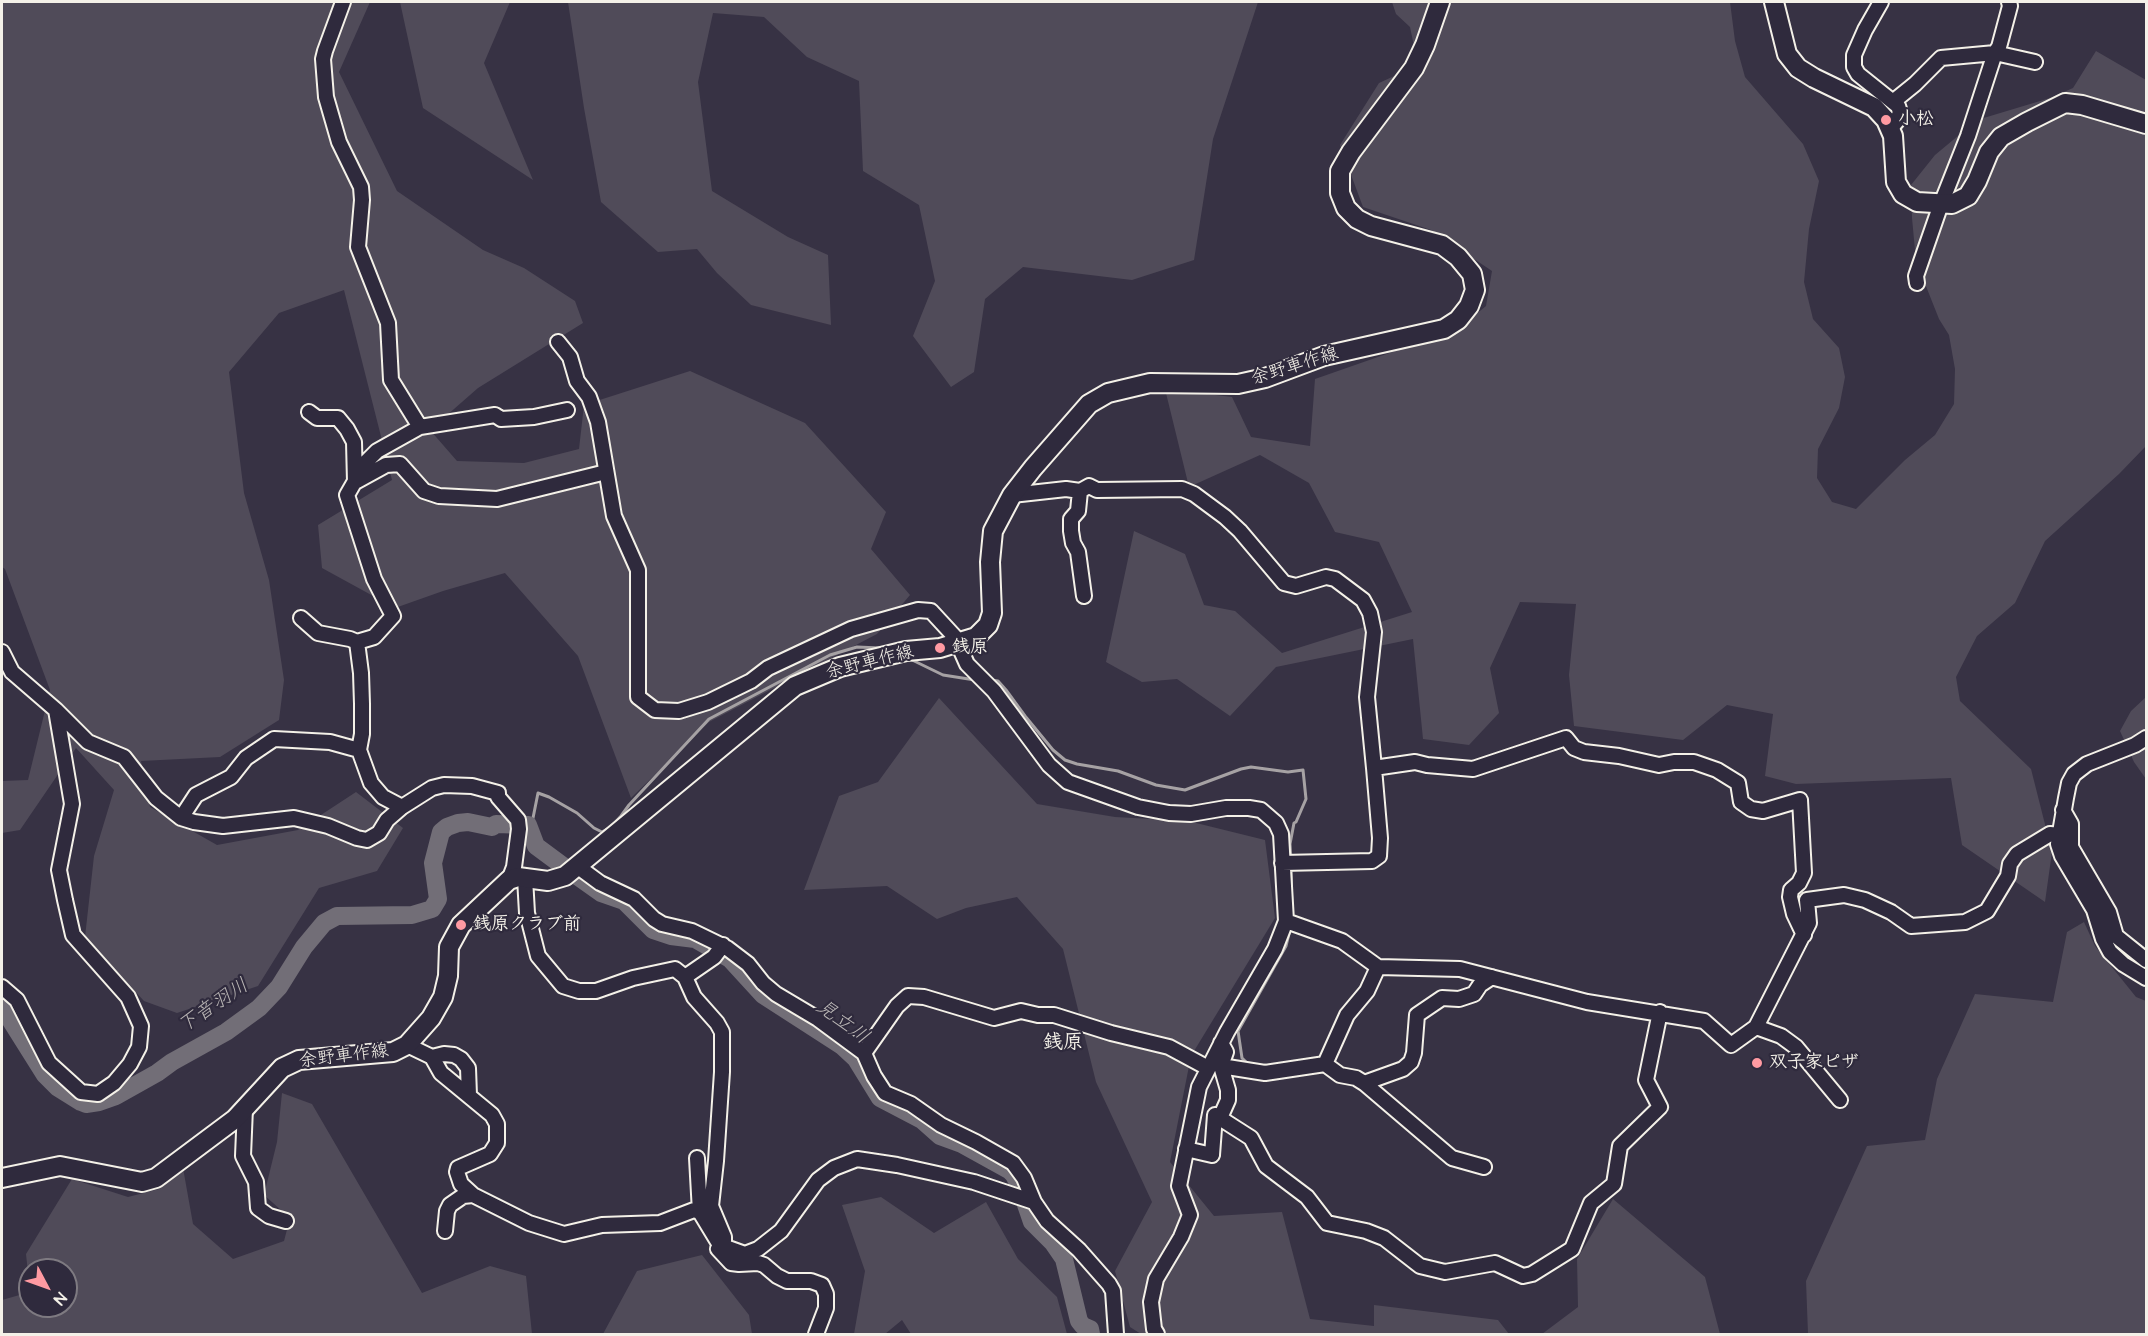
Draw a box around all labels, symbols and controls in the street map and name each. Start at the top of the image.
place label: 小松 [1898,109,1934,131]
marker: 小松 [1879,113,1893,127]
street label: 余野車作線 [1249,344,1341,390]
place label: 銭原 [952,637,988,659]
marker: 銭原 [933,641,947,655]
street label: 余野車作線 [824,642,916,684]
place label: 銭原クラブ前 [473,914,581,936]
marker: 銭原クラブ前 [454,918,468,932]
water label: 下音羽川 [174,975,254,1039]
water label: 見立川 [811,995,873,1051]
district label: 銭原 [1043,1032,1083,1056]
street label: 余野車作線 [298,1041,390,1073]
place label: 双子家ピザ [1769,1052,1859,1074]
marker: 双子家ピザ [1750,1056,1764,1070]
north arrow [18,1258,78,1318]
text: N [48,1287,72,1309]

